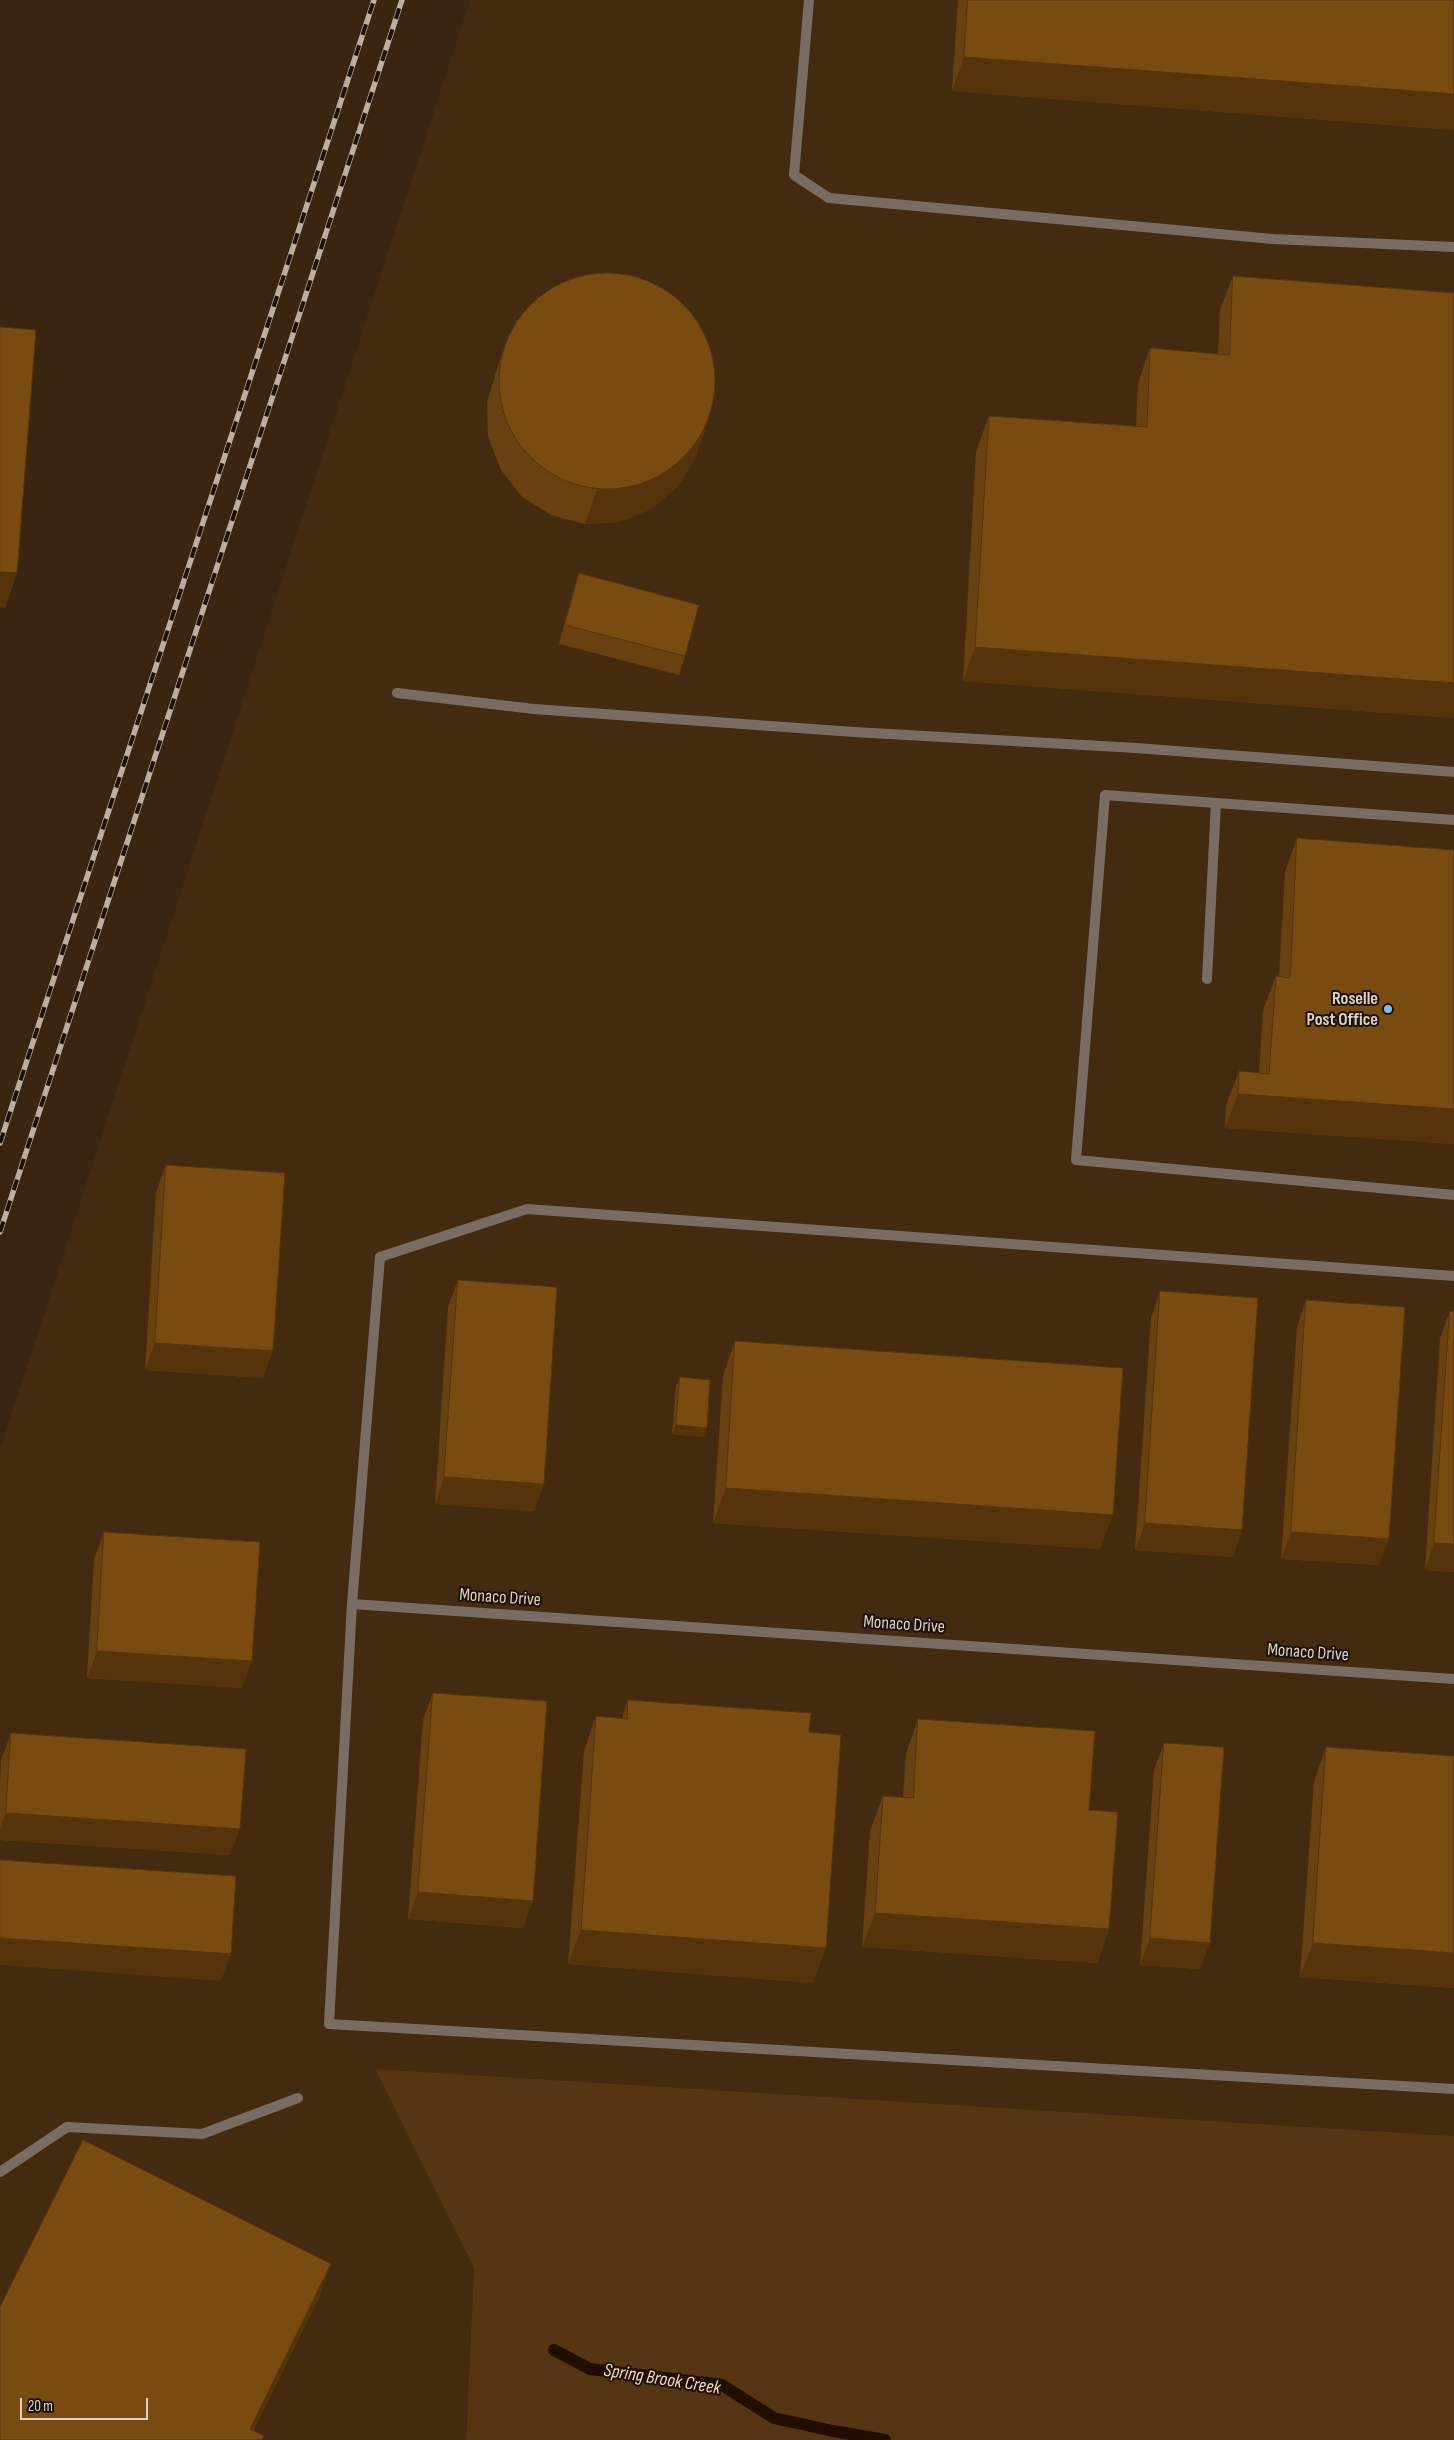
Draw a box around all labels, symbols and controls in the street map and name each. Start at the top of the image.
place label: Roselle Post Office [1307,988,1378,1030]
marker: Roselle Post Office [1382,1003,1394,1015]
street label: Monaco Drive [459,1584,541,1612]
street label: Monaco Drive [863,1611,945,1639]
street label: Monaco Drive [1267,1639,1349,1667]
water label: Spring Brook Creek [602,2360,722,2400]
scale bar [22,2388,150,2420]
text: 20 m [28,2397,53,2416]

